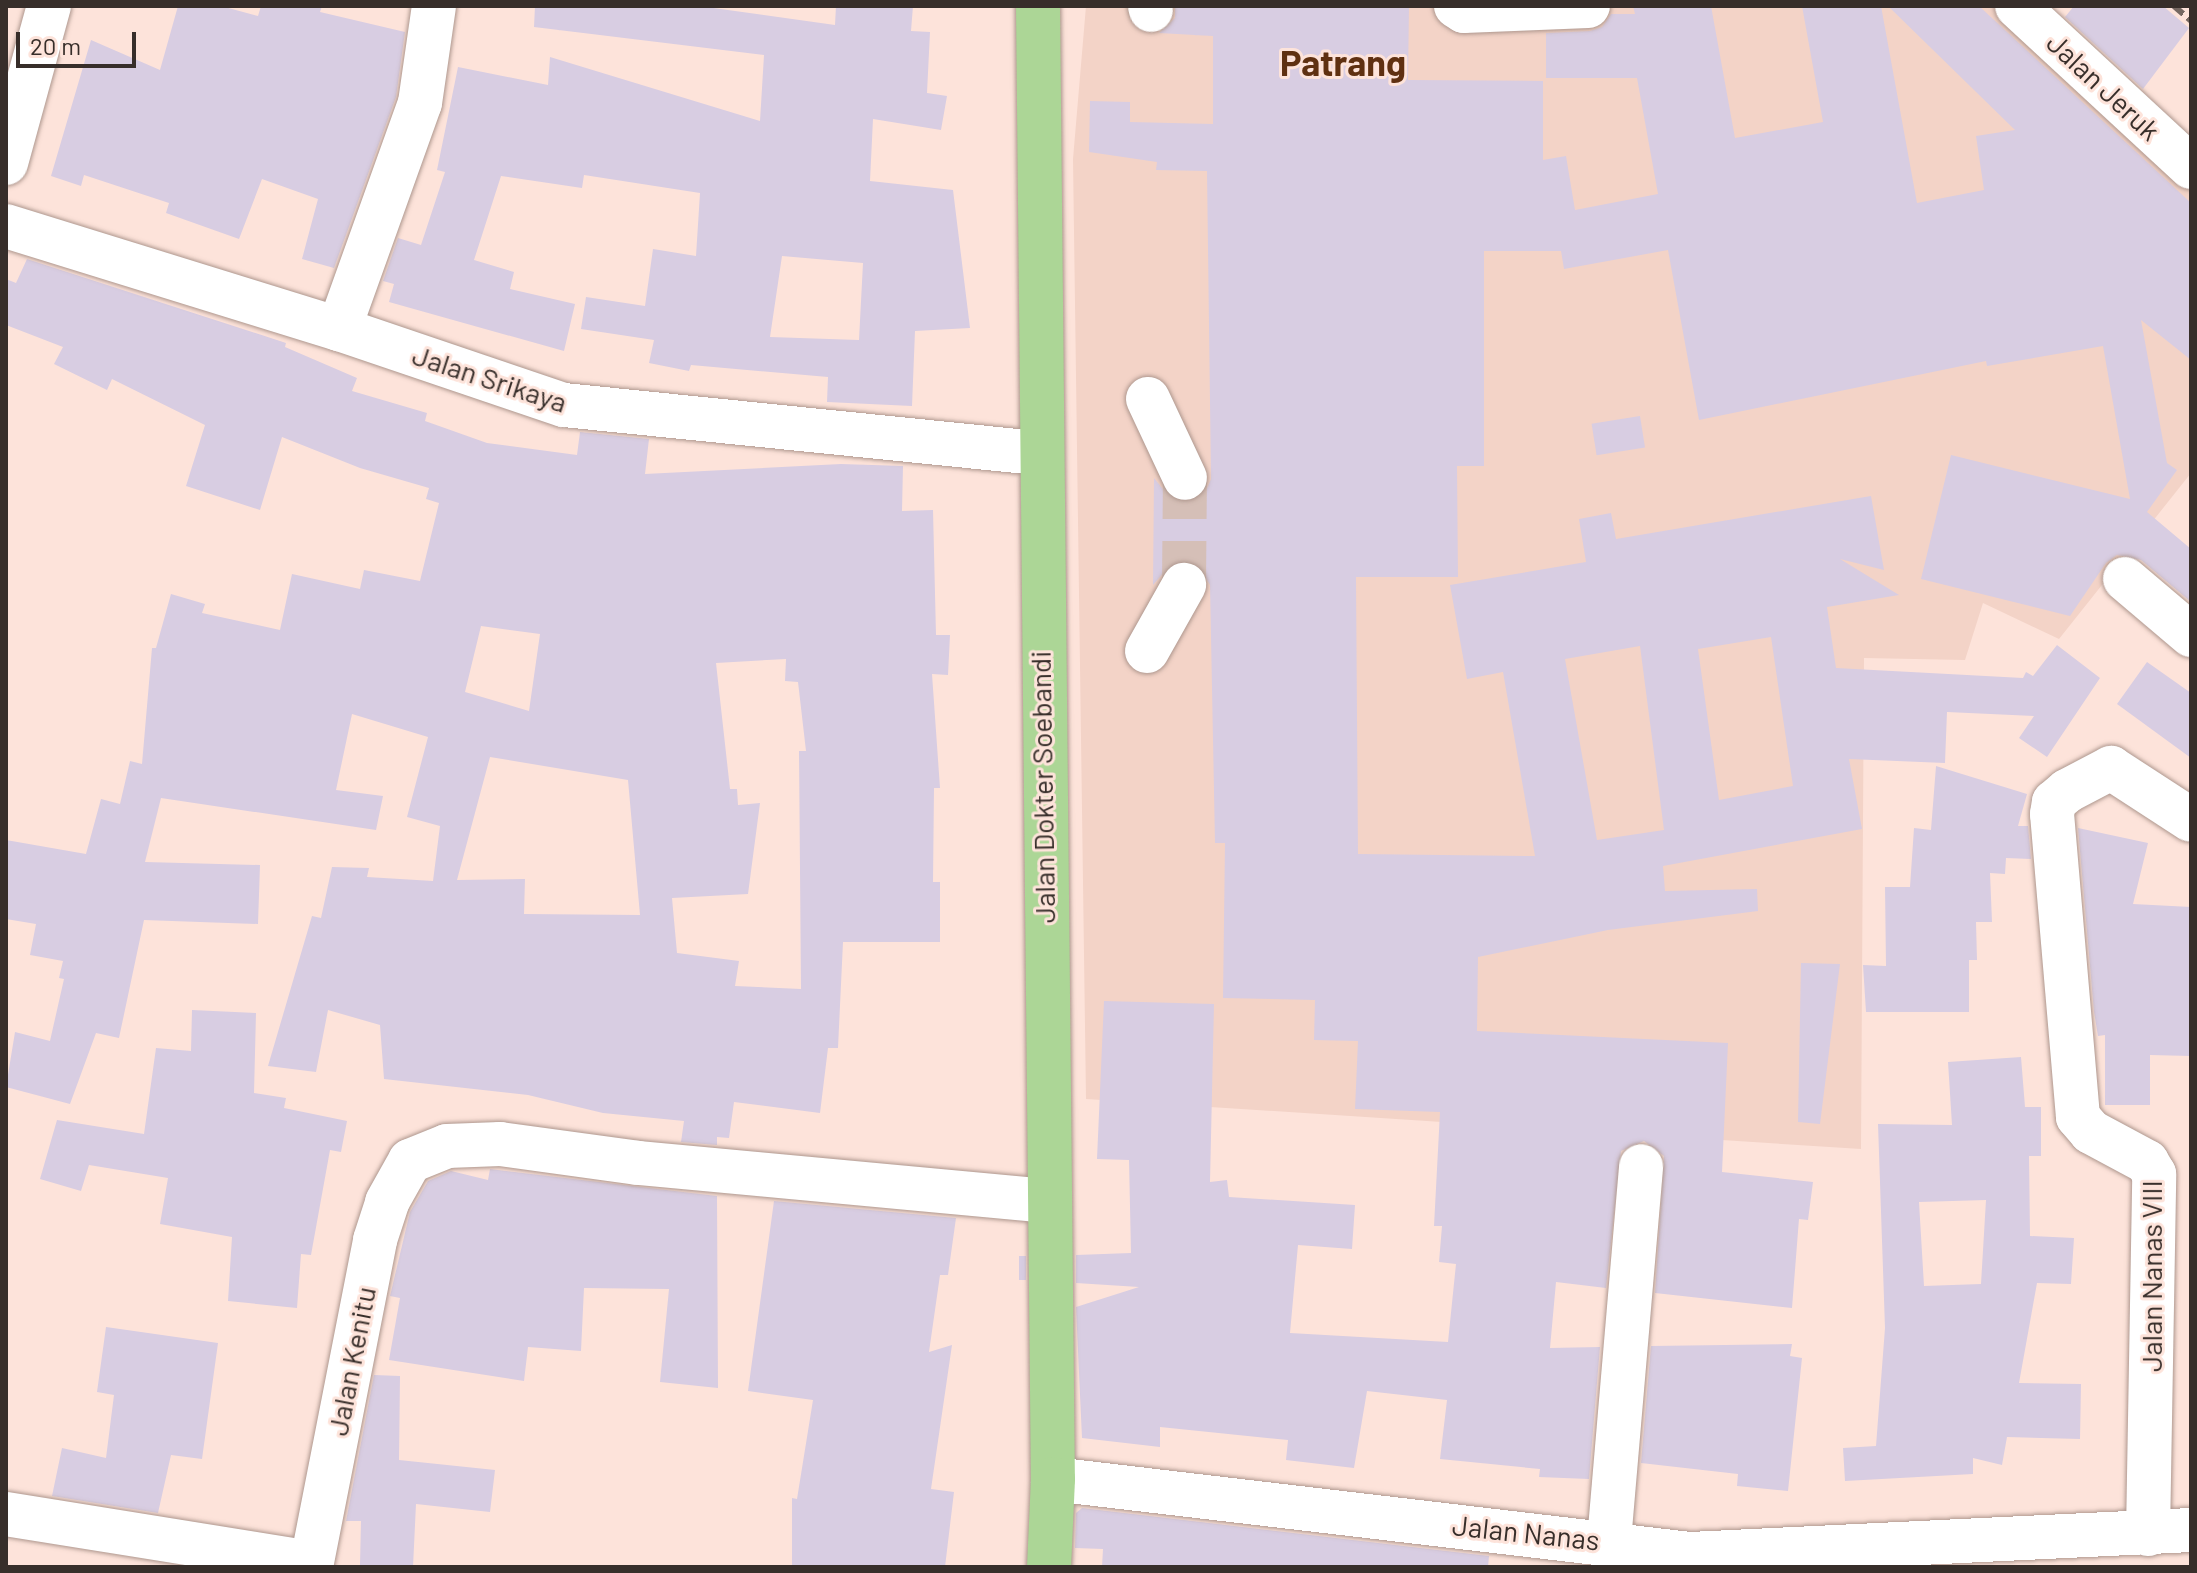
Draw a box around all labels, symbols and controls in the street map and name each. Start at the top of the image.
scale bar [20,16,140,66]
street label: Jalan Jeruk [2041,25,2167,147]
text: 20 m [30,31,81,60]
district label: Patrang [1280,40,1406,84]
street label: Jalan Srikaya [409,337,571,419]
street label: Jalan Dokter Soebandi [1023,651,1061,923]
street label: Jalan Nanas VIII [2134,1180,2168,1372]
street label: Jalan Kenitu [320,1284,382,1438]
street label: Jalan Nanas [1451,1508,1601,1556]

